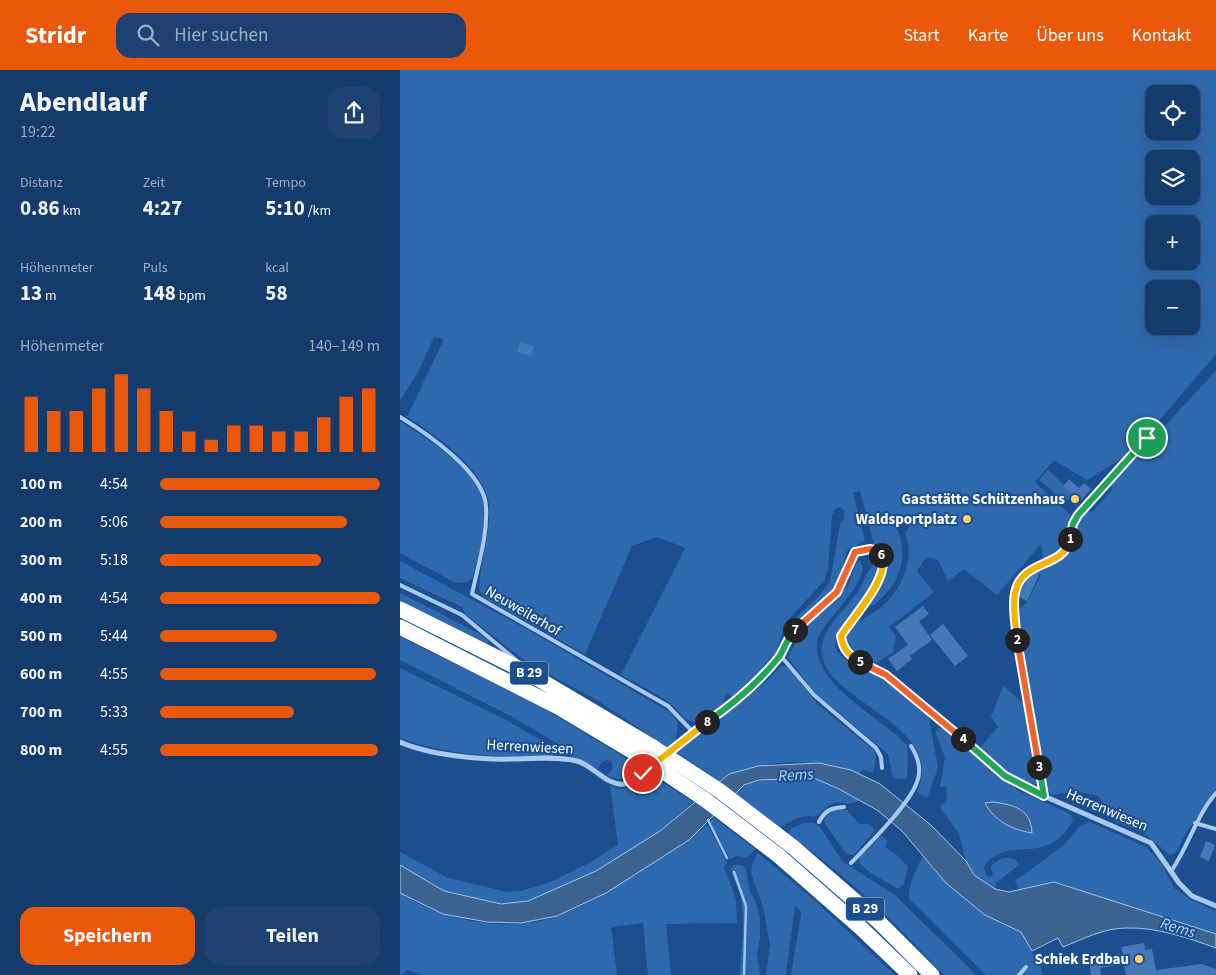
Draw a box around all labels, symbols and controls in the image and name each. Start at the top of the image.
search box [116,13,466,58]
text: Stridr [25,18,86,53]
icon: search [134,21,162,49]
text: Hier suchen [174,22,268,49]
text: Start [903,23,940,48]
text: Karte [968,23,1008,48]
text: Über uns [1036,23,1104,48]
text: Kontakt [1132,23,1191,48]
text: Abendlauf [20,82,147,122]
map controls [1145,85,1200,335]
button: locate [1145,85,1200,140]
button: share [328,87,380,139]
text: 19:22 [20,121,56,143]
button: layers [1145,150,1200,205]
text: Distanz [20,173,63,193]
text: Zeit [143,173,165,193]
text: Tempo [265,173,306,193]
text: 0.86 [20,193,60,223]
text: 4:27 [143,193,182,223]
text: 5:10 [265,193,305,223]
text: km [60,201,81,221]
text: /km [305,201,331,221]
button: + [1145,215,1200,270]
text: Höhenmeter [20,258,94,278]
text: Puls [143,258,168,278]
text: kcal [265,258,289,278]
text: 13 [20,278,42,308]
text: 148 [143,278,176,308]
text: 58 [265,278,288,308]
button: − [1145,280,1200,335]
text: m [42,286,57,306]
text: bpm [176,286,206,306]
text: Höhenmeter [20,335,104,357]
text: 140–149 m [308,335,380,357]
pin [1126,417,1168,459]
icon: arrive [1133,424,1161,452]
text: 100 m [20,473,62,495]
text: 4:54 [100,473,128,495]
place label: Gaststätte Schützenhaus [902,489,1065,510]
marker: Gaststätte Schützenhaus [1069,493,1081,505]
place label: Waldsportplatz [856,509,957,530]
text: 200 m [20,511,62,533]
text: 5:06 [100,511,128,533]
marker: Waldsportplatz [961,513,973,525]
pin: 1 [1058,526,1082,552]
text: 1 [1067,529,1074,549]
pin: 6 [868,542,894,568]
text: 6 [878,545,885,565]
text: 300 m [20,549,62,571]
text: 5:18 [100,549,128,571]
street label: Neuweilerhof [481,581,565,641]
text: 400 m [20,587,62,609]
text: 4:54 [100,587,128,609]
pin: 7 [782,618,808,642]
text: 7 [792,620,799,640]
text: 500 m [20,625,62,647]
text: 5:44 [100,625,128,647]
pin: 2 [1004,628,1030,652]
text: 2 [1014,630,1021,650]
pin: 5 [848,650,872,674]
text: 5 [857,652,864,672]
road number: B 29 [510,662,548,684]
text: 600 m [20,663,62,685]
text: 4:55 [100,663,128,685]
text: 700 m [20,701,62,723]
text: 5:33 [100,701,128,723]
pin: 8 [694,710,720,734]
text: 8 [704,712,711,732]
pin: 4 [950,726,976,752]
text: 4 [960,729,967,749]
street label: Herrenwiesen [486,734,574,760]
text: 800 m [20,739,62,761]
text: 4:55 [100,739,128,761]
pin [622,752,664,794]
pin: 3 [1026,754,1052,780]
text: 3 [1036,757,1043,777]
icon: check [629,759,657,787]
water label: Rems [778,763,815,787]
street label: Herrenwiesen [1063,783,1151,837]
road number: B 29 [846,898,884,921]
button: Speichern [20,907,195,965]
button: Teilen [205,907,380,965]
water label: Rems [1158,912,1199,944]
place label: Schiek Erdbau [1034,949,1129,970]
marker: Schiek Erdbau [1133,953,1145,965]

